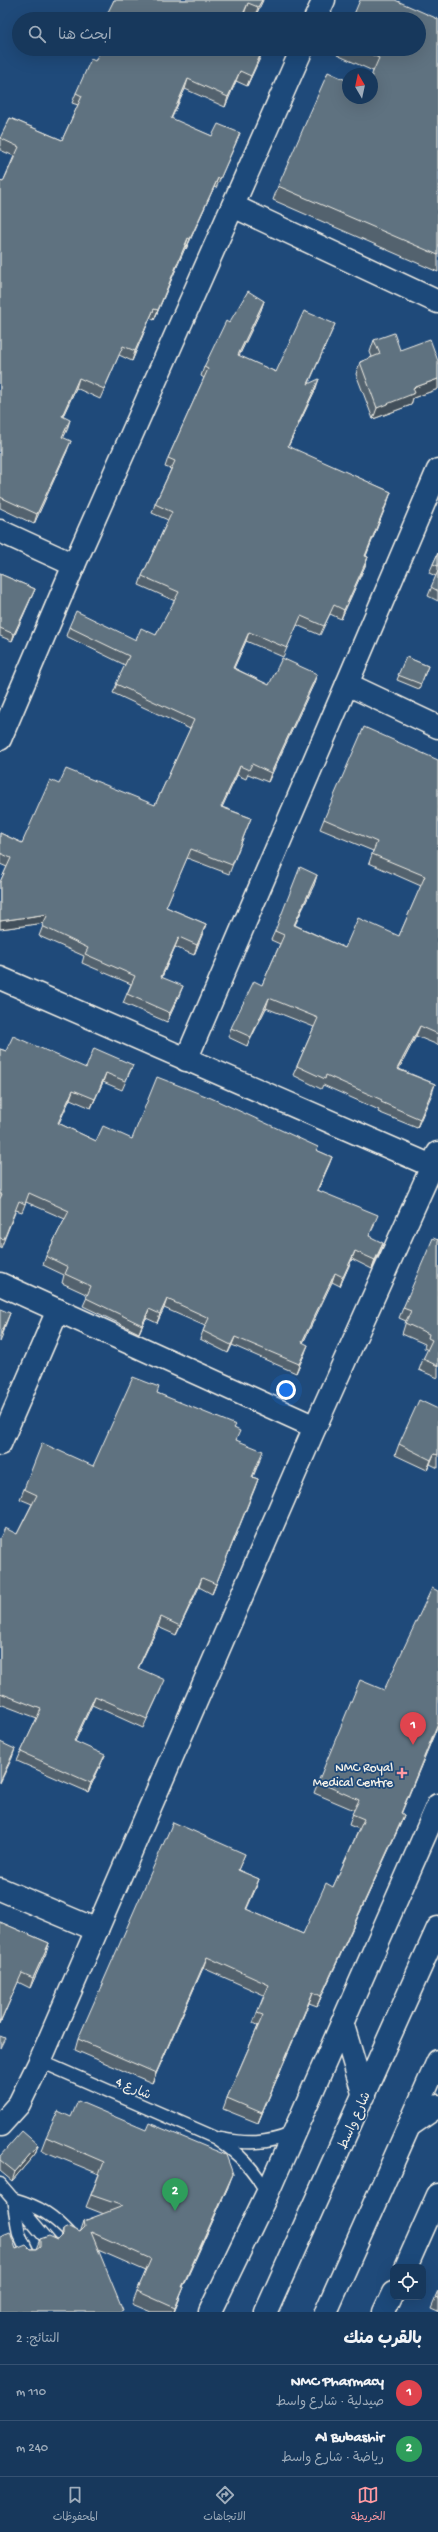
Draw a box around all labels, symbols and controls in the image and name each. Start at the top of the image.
search box [12,12,426,56]
icon: search [26,23,48,45]
text: ابحث هنا [58,27,112,45]
north arrow [342,68,378,104]
your location [276,1380,296,1400]
pin: 1 [400,1712,426,1745]
place label: NMC Royal Medical Centre [313,1761,393,1791]
marker: NMC Royal Medical Centre [396,1767,408,1779]
street label: شارع 4 [113,2075,153,2104]
street label: شارع واسط [336,2090,375,2152]
pin: 2 [162,2178,188,2211]
map controls [390,2264,426,2300]
button: locate [390,2264,426,2300]
text: بالقرب منك [343,2330,422,2350]
text: النتائج: 2 [16,2332,60,2347]
text: NMC Pharmacy [291,2373,384,2391]
text: 110 m [16,2385,46,2400]
text: 1 [406,2385,412,2400]
text: صيدلية · شارع واسط [276,2395,384,2410]
text: Al Bubashir [315,2429,384,2447]
text: 240 m [16,2441,48,2456]
text: 2 [406,2441,412,2456]
text: رياضة · شارع واسط [281,2451,384,2466]
tab: المحفوظات [53,2484,98,2526]
tab: الاتجاهات [203,2484,246,2526]
tab: الخريطة [351,2484,385,2526]

